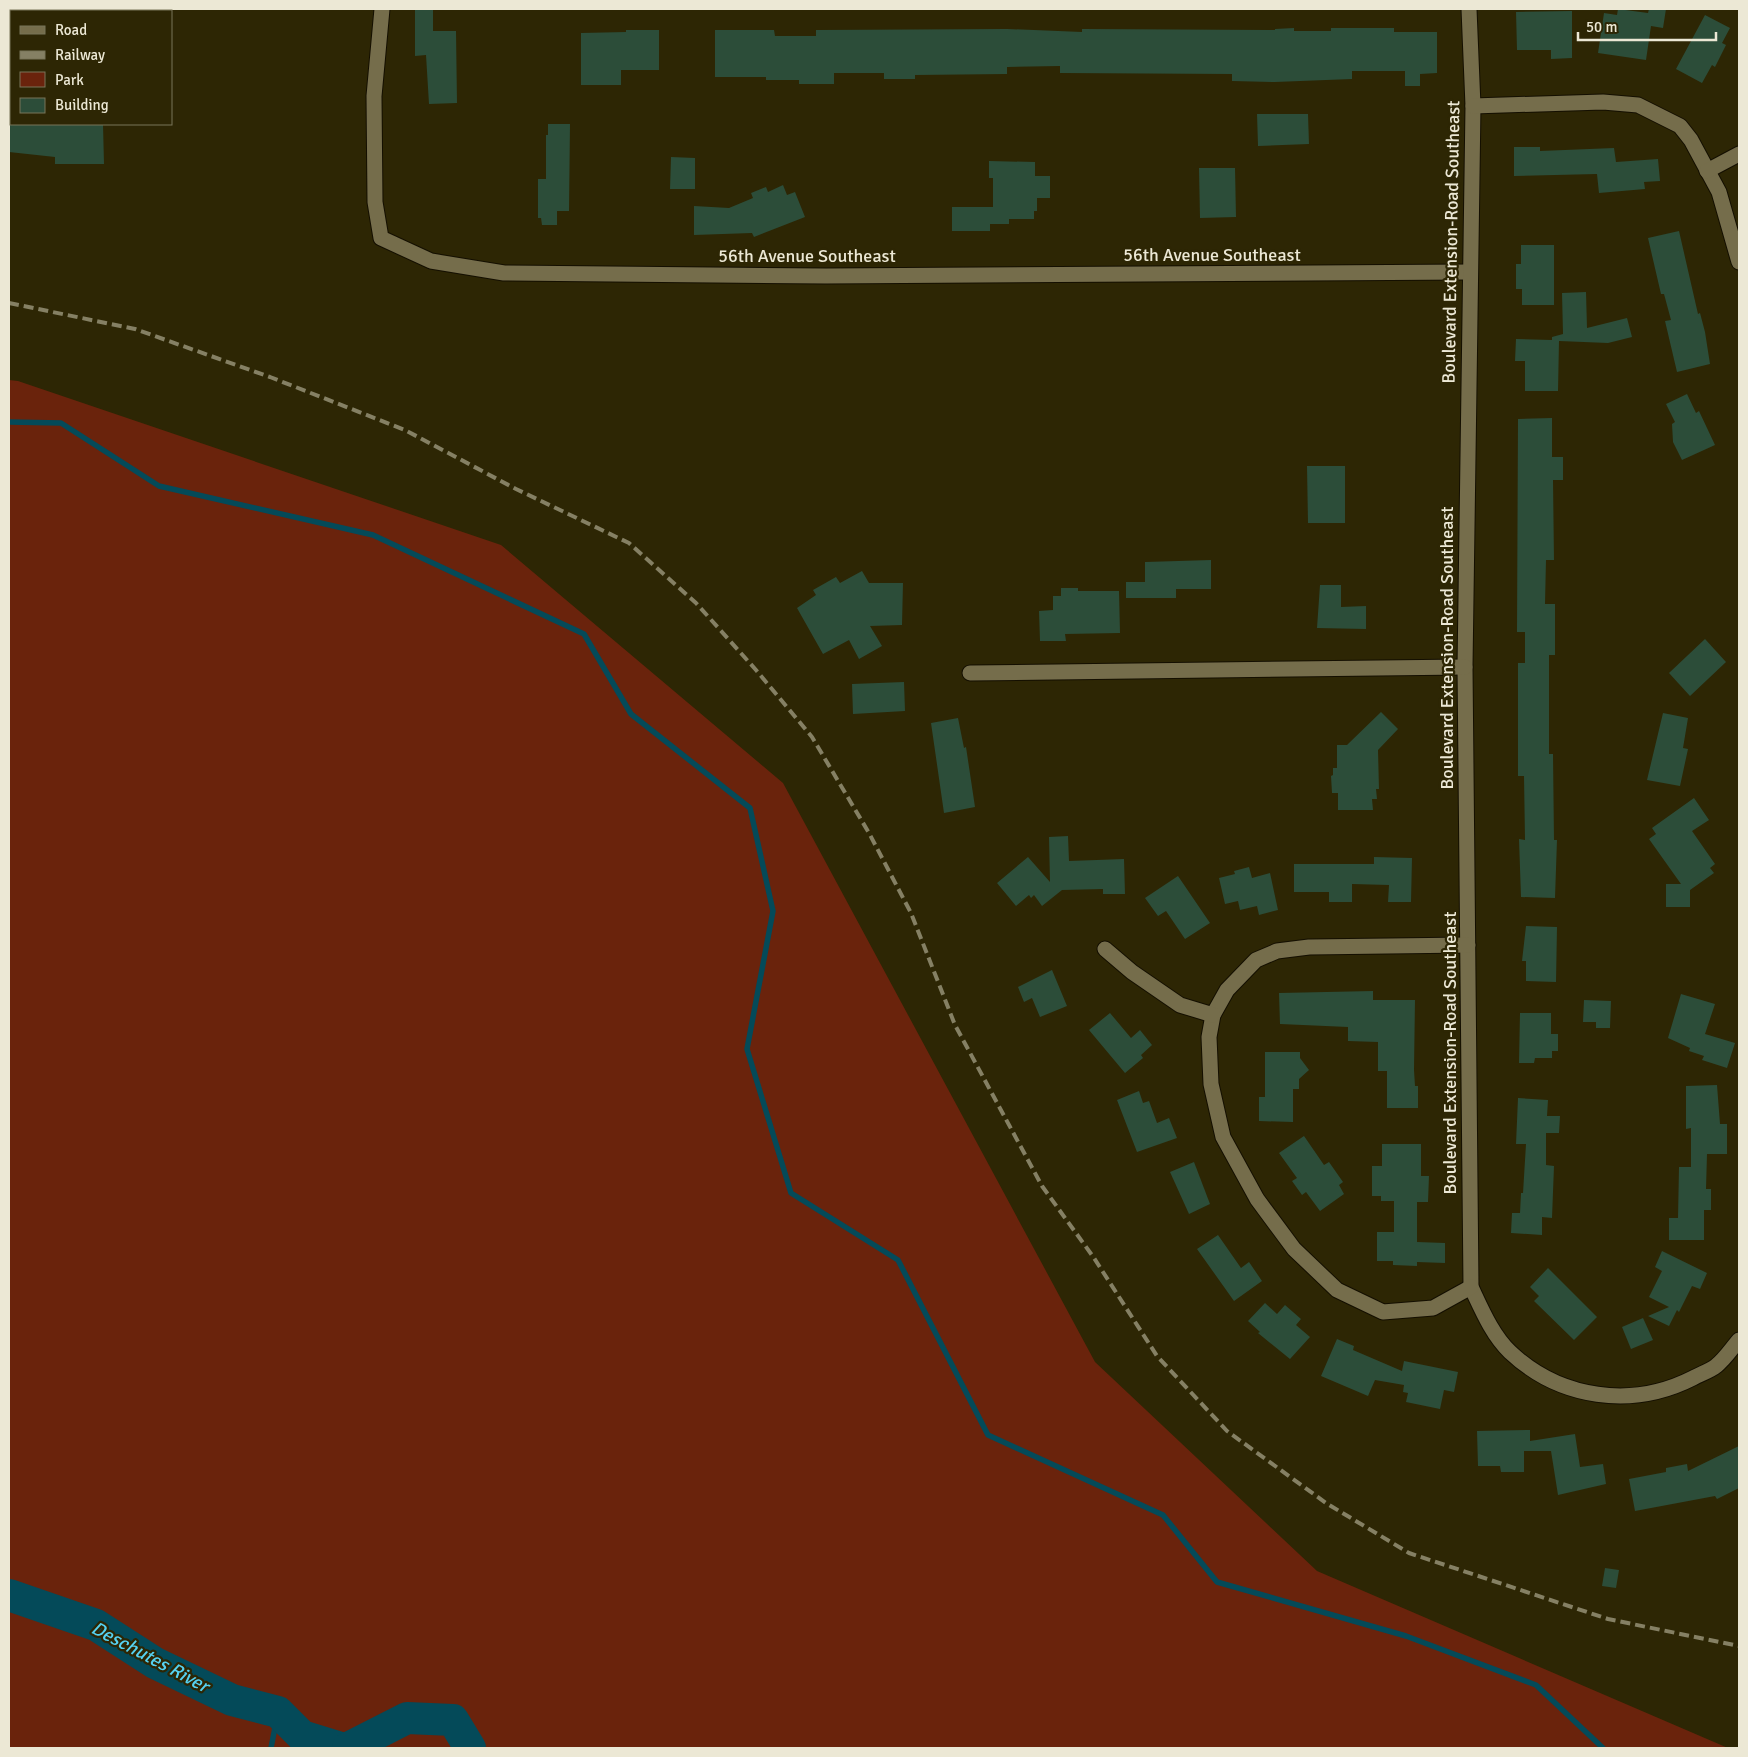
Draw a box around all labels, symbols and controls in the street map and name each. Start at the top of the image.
legend [10,10,172,125]
scale bar [1578,10,1716,42]
text: 50 m [1586,18,1617,36]
text: Road [55,21,87,39]
text: Railway [55,46,105,64]
text: Park [55,71,84,89]
text: Building [55,96,109,114]
street label: Boulevard Extension-Road Southeast [1438,100,1464,384]
street label: 56th Avenue Southeast [1123,244,1301,266]
street label: 56th Avenue Southeast [718,245,896,267]
street label: Boulevard Extension-Road Southeast [1436,506,1458,790]
street label: Boulevard Extension-Road Southeast [1439,911,1461,1195]
water label: Deschutes River [87,1616,215,1699]

